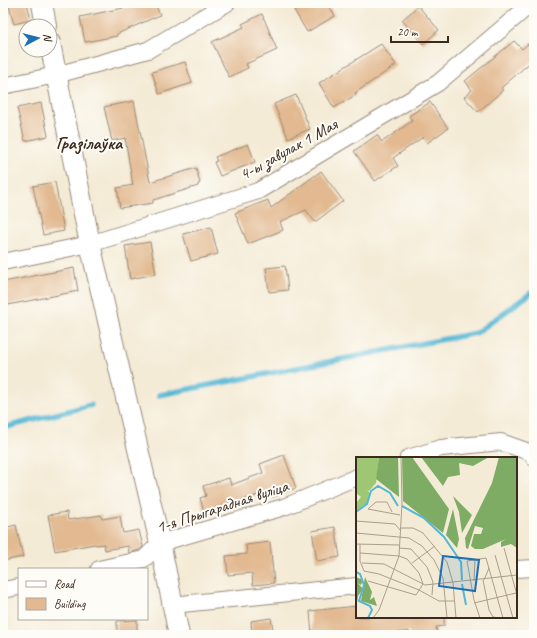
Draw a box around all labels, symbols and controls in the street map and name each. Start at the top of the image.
north arrow [18,18,58,58]
scale bar [391,18,448,44]
text: 20 m [397,24,419,40]
text: N [41,33,56,43]
street label: 4-ы завулак 1 Мая [236,113,343,186]
district label: Гразілаўка [56,132,124,155]
inset map [356,457,517,618]
street label: 1-я Прыгарадная вуліца [154,475,292,538]
legend [18,568,148,620]
text: Road [54,576,76,592]
text: Building [54,596,86,612]

